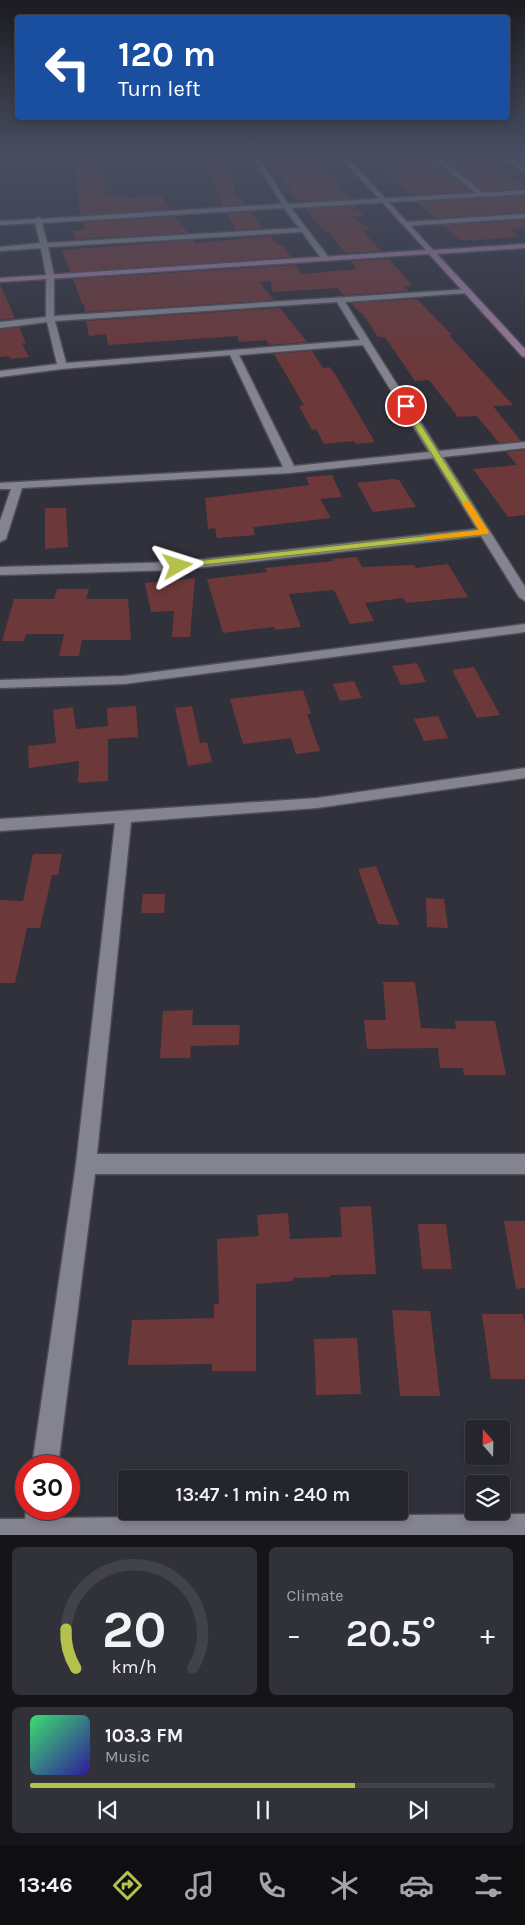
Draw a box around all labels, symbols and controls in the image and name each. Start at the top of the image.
text: 120 m [118,34,216,75]
icon: left [35,35,100,100]
text: Turn left [118,76,201,102]
pin [385,385,427,427]
icon: arrive [392,392,420,420]
position arrow [151,539,203,591]
north arrow [465,1420,510,1465]
map controls [465,1420,510,1520]
speed limit sign: 30 [15,1455,80,1520]
button: layers [465,1475,510,1520]
text: 13:47 · 1 min · 240 m [176,1484,350,1506]
text: Climate [287,1586,344,1605]
text: 20 [102,1599,166,1660]
text: 20.5° [346,1611,436,1656]
text: − [287,1618,301,1651]
text: + [480,1618,495,1651]
text: km/h [112,1657,157,1678]
text: 103.3 FM [105,1725,183,1747]
text: Music [105,1747,150,1766]
icon: previous [94,1796,122,1824]
icon: pause [249,1796,277,1824]
icon: next [404,1796,432,1824]
icon: directions [110,1868,145,1903]
icon: music [182,1868,217,1903]
icon: phone [254,1868,289,1903]
icon: climate [327,1868,362,1903]
icon: car [399,1868,434,1903]
icon: filters [471,1868,506,1903]
text: 13:46 [19,1872,73,1898]

